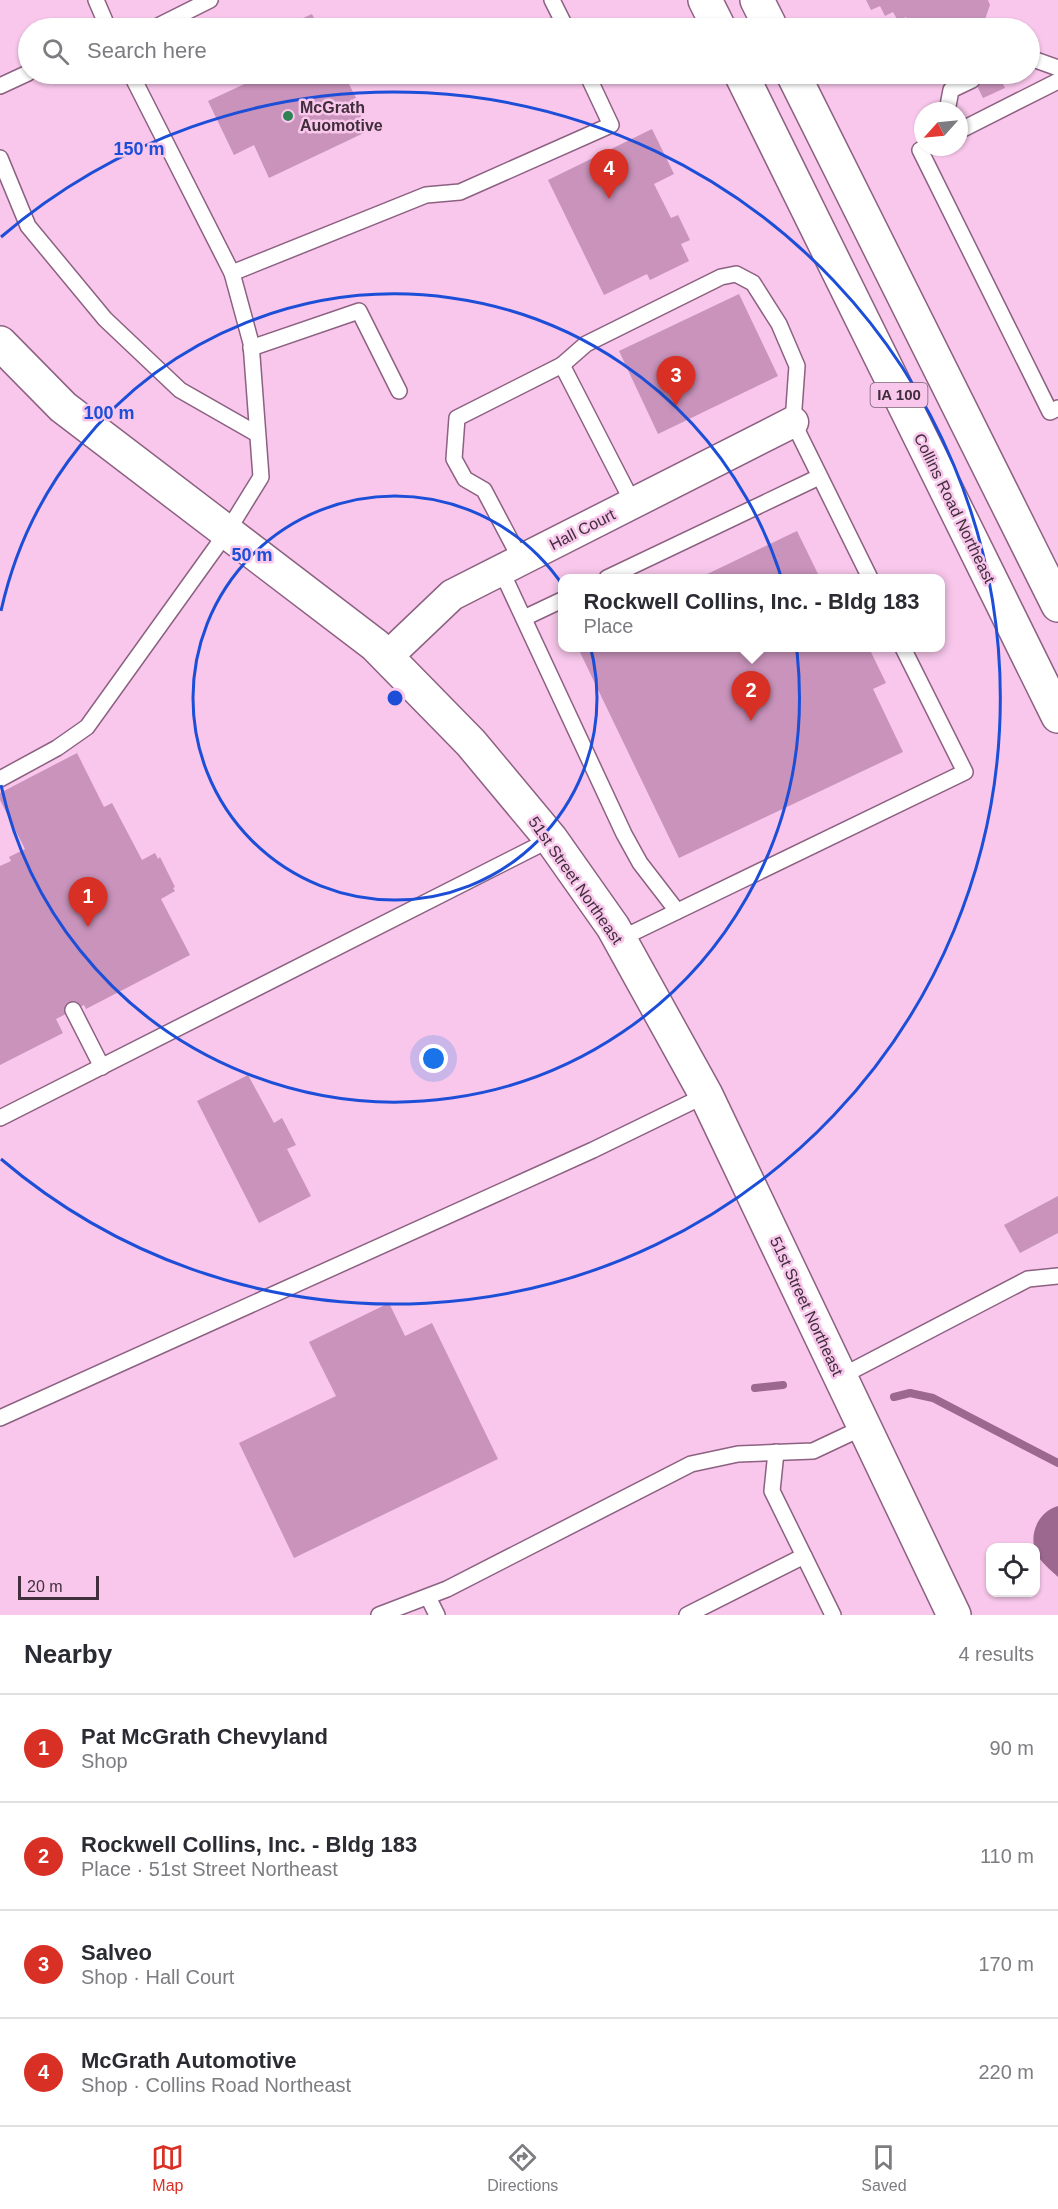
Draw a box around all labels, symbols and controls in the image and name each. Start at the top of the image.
search box [18,18,1040,84]
icon: search [39,35,72,68]
text: Search here [87,38,207,63]
place label: McGrath Auomotive [300,99,383,134]
north arrow [914,102,968,156]
marker: McGrath Auomotive [281,109,295,123]
text: 150 m [113,139,165,159]
pin: 4 [590,150,628,199]
pin: 3 [656,356,696,406]
road number: IA 100 [870,383,928,407]
text: 100 m [83,403,135,423]
street label: Collins Road Northeast [911,431,998,586]
street label: Hall Court [547,505,618,553]
text: 50 m [231,545,273,565]
popup [558,574,945,652]
text: Rockwell Collins, Inc. - Bldg 183 [583,589,920,614]
text: Place [583,615,633,637]
pin: 2 [732,672,771,721]
centre of rings [385,688,405,708]
street label: 51st Street Northeast [525,813,626,948]
pin: 1 [68,878,107,927]
your location [419,1044,448,1073]
street label: 51st Street Northeast [767,1234,846,1379]
map controls [986,1543,1040,1597]
button: locate [986,1543,1040,1597]
scale bar [18,1573,99,1600]
text: 20 m [27,1578,63,1595]
text: Nearby [24,1639,112,1669]
text: 4 results [958,1643,1034,1665]
text: Pat McGrath Chevyland [81,1724,328,1749]
text: 1 [38,1737,49,1759]
text: 90 m [990,1737,1034,1759]
text: Shop [81,1750,128,1772]
text: Rockwell Collins, Inc. - Bldg 183 [81,1832,417,1857]
text: 2 [38,1845,49,1867]
text: 110 m [980,1845,1034,1867]
text: Place · 51st Street Northeast [81,1858,338,1880]
text: Salveo [81,1940,152,1965]
text: 3 [38,1953,49,1975]
text: 170 m [978,1953,1034,1975]
text: Shop · Hall Court [81,1966,234,1988]
text: McGrath Automotive [81,2048,297,2073]
text: 4 [38,2061,49,2083]
text: 220 m [978,2061,1034,2083]
text: Shop · Collins Road Northeast [81,2074,351,2096]
tab: Map [151,2141,184,2195]
tab: Directions [487,2141,558,2195]
tab: Saved [861,2141,907,2195]

